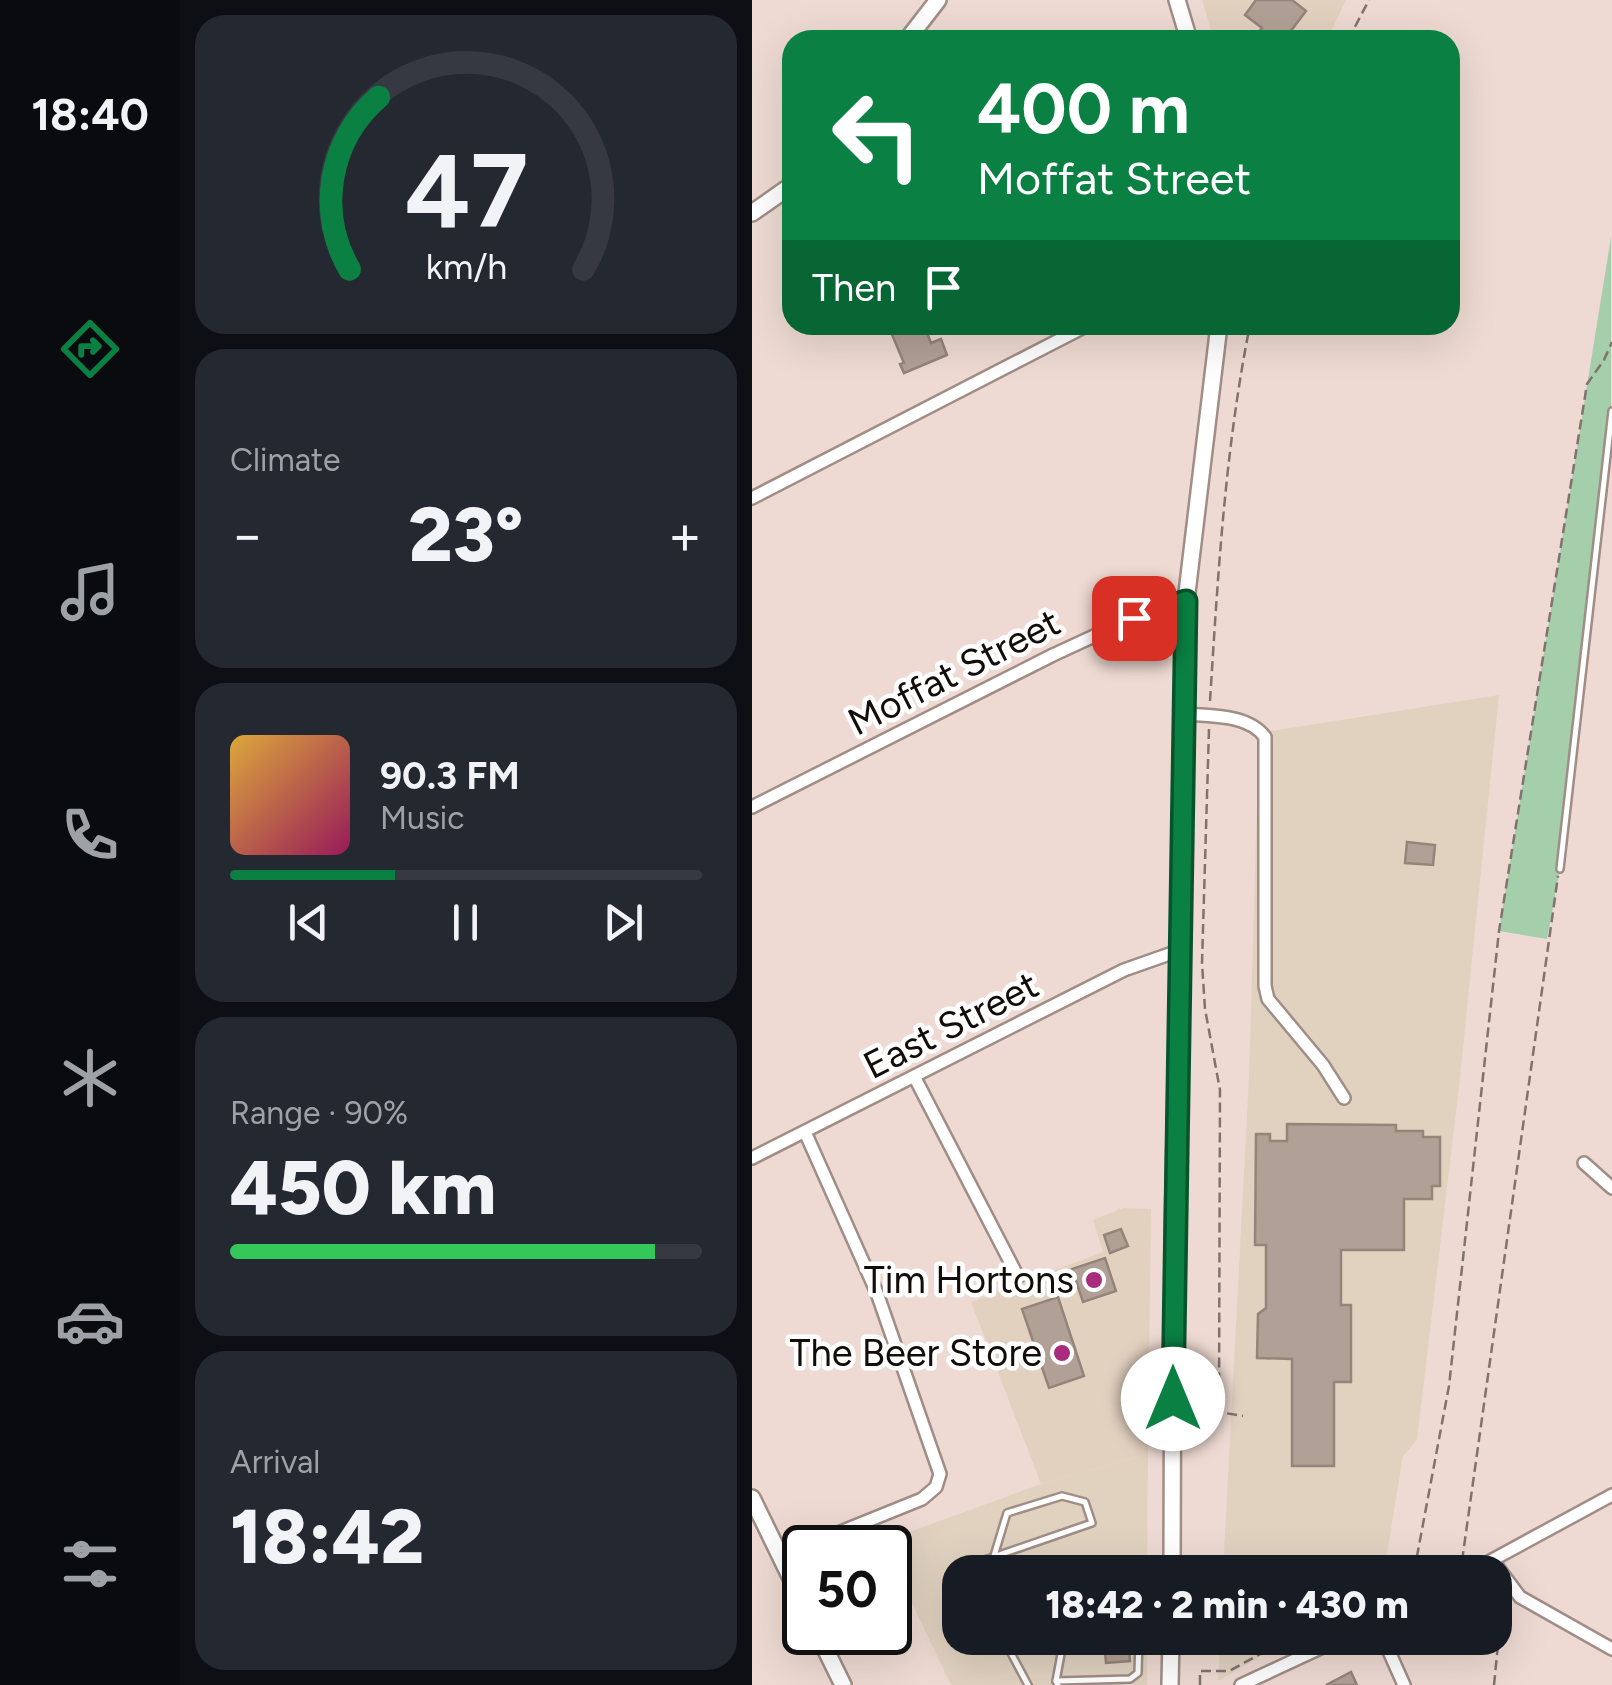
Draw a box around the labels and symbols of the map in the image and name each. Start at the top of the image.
pin [1092,576,1177,661]
street label: Moffat Street [840,599,1068,745]
street label: East Street [856,961,1046,1089]
place label: Tim Hortons [864,1257,1074,1303]
marker: Tim Hortons [1083,1269,1105,1291]
place label: The Beer Store [790,1330,1042,1376]
marker: The Beer Store [1051,1342,1073,1364]
position arrow [1121,1347,1225,1451]
speed limit sign: 50 [782,1525,912,1655]

